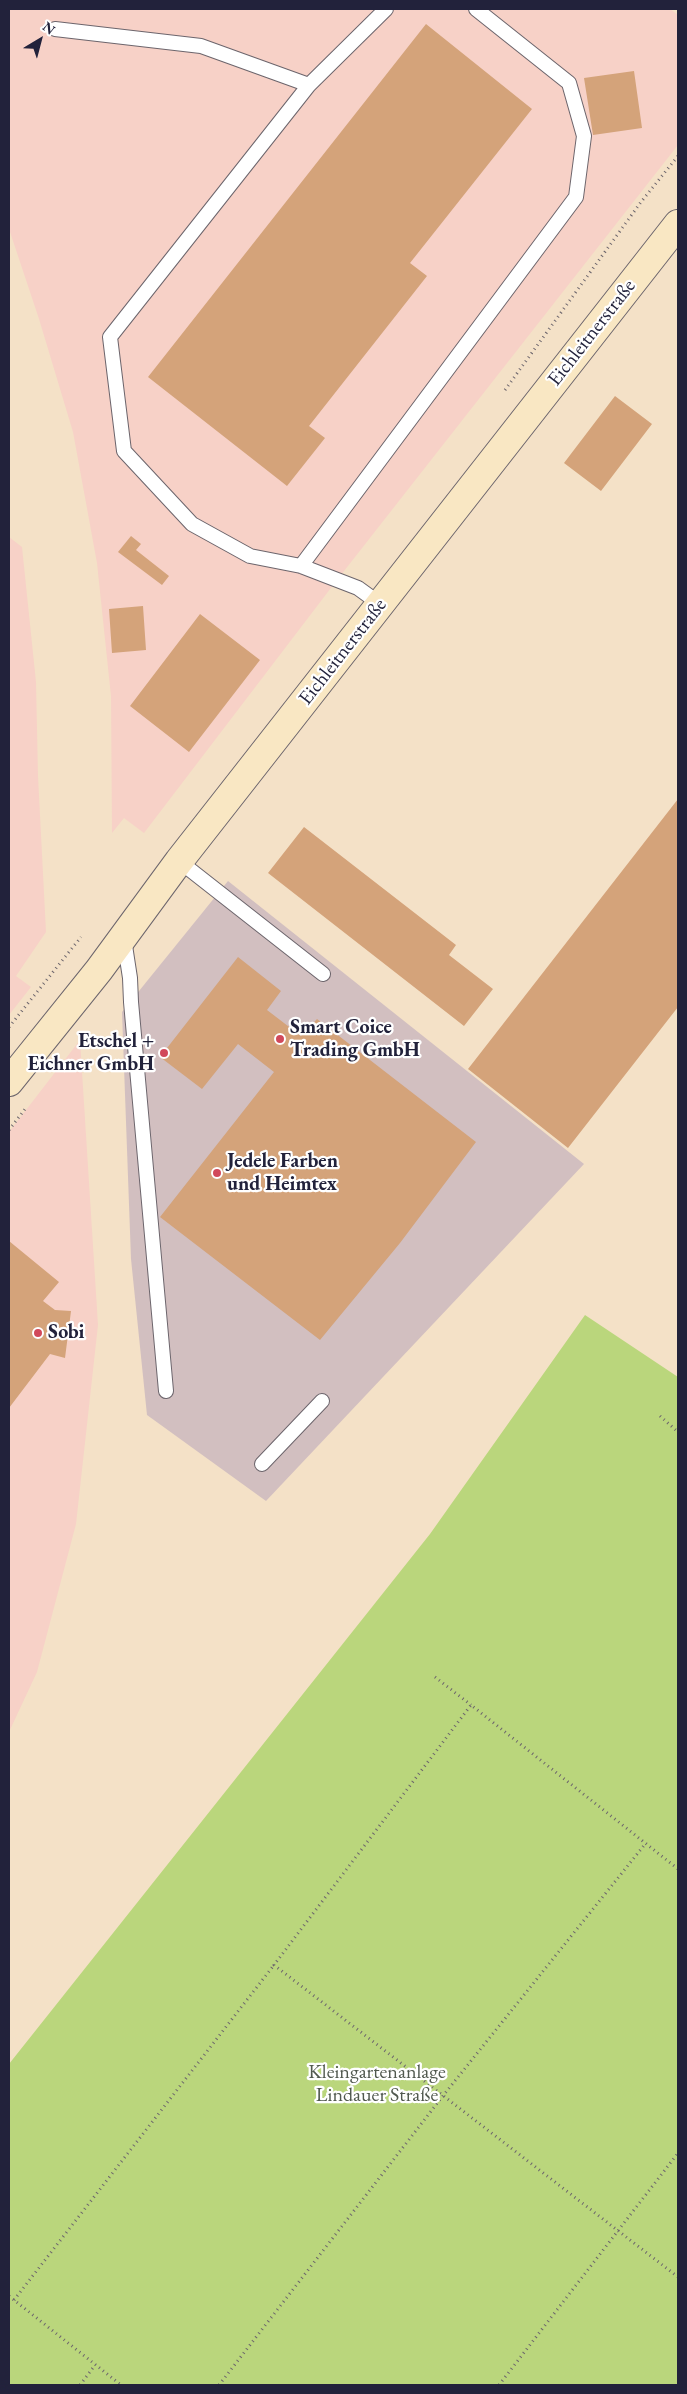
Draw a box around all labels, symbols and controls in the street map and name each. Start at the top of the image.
north arrow [15,15,65,65]
text: N [39,17,59,39]
street label: Eichleitnerstraße [543,275,641,391]
street label: Eichleitnerstraße [294,594,392,710]
place label: Smart Coice Trading GmbH [290,1016,420,1063]
place label: Etschel + Eichner GmbH [28,1030,154,1077]
marker: Smart Coice Trading GmbH [274,1033,286,1045]
marker: Etschel + Eichner GmbH [158,1047,170,1059]
place label: Jedele Farben und Heimtex [227,1150,338,1197]
marker: Jedele Farben und Heimtex [211,1167,223,1179]
place label: Sobi [48,1321,84,1345]
marker: Sobi [32,1327,44,1339]
park label: Kleingartenanlage Lindauer Straße [308,2061,446,2108]

